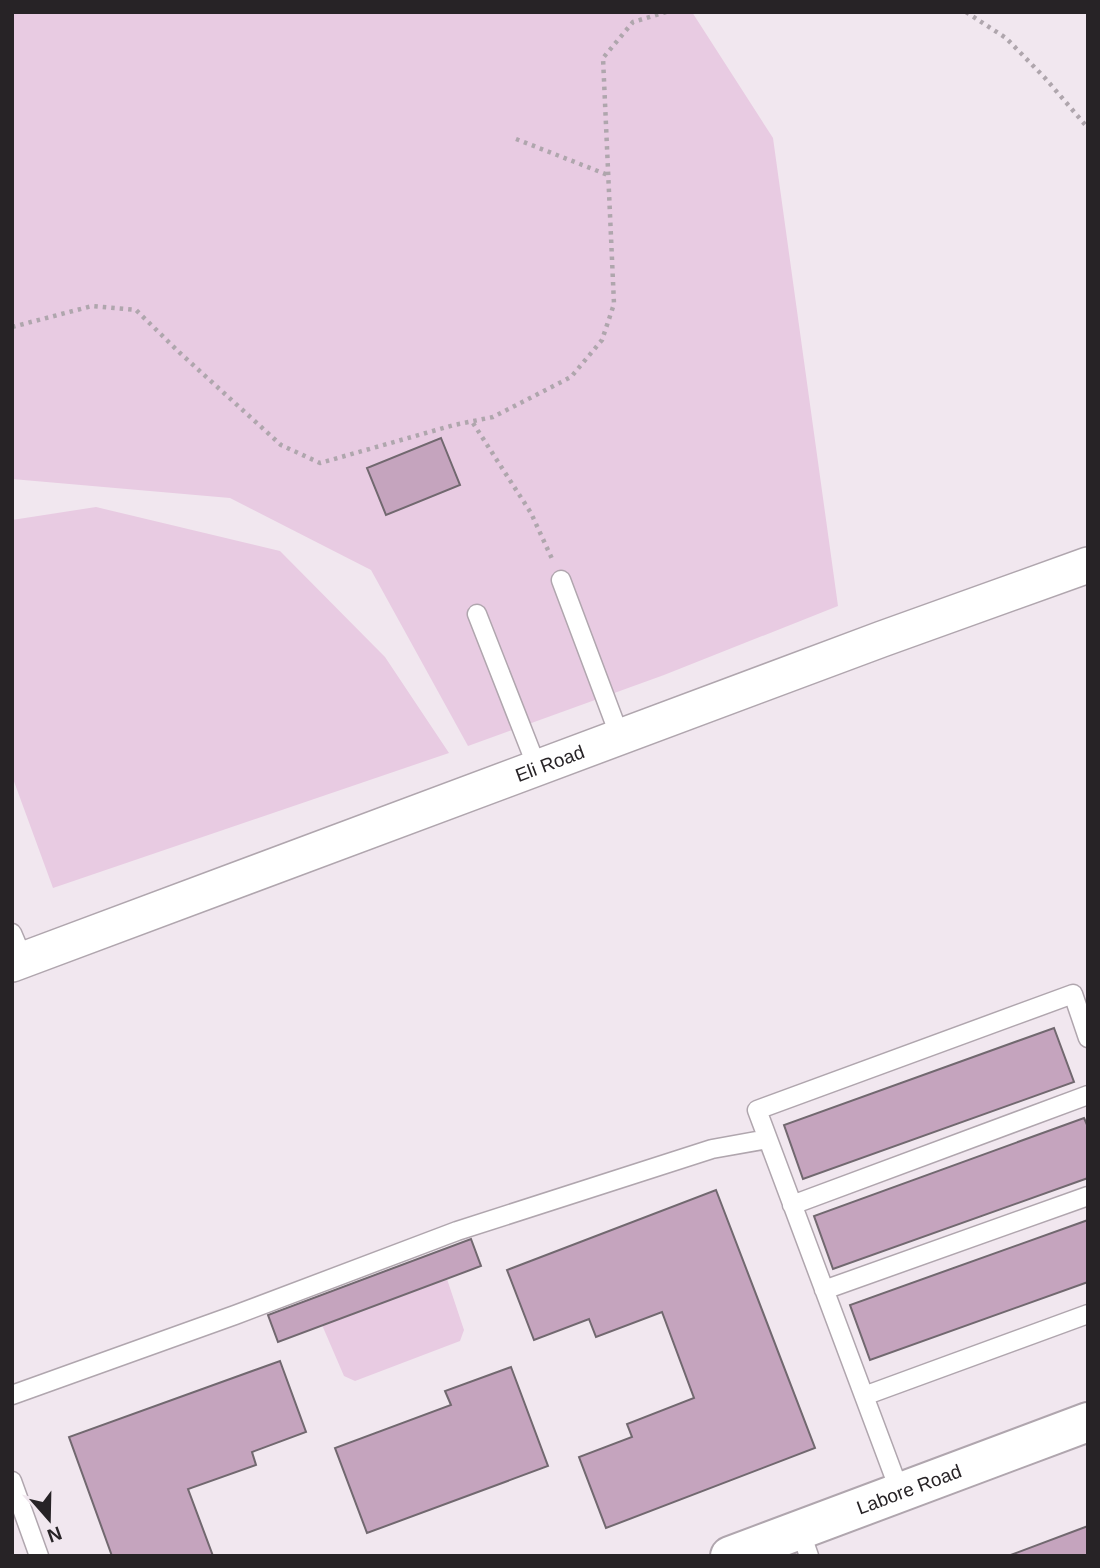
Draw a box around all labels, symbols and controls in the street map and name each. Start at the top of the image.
street label: Eli Road [513,741,587,786]
street label: Labore Road [854,1460,964,1519]
north arrow [14,1484,84,1554]
text: N [45,1522,65,1547]

